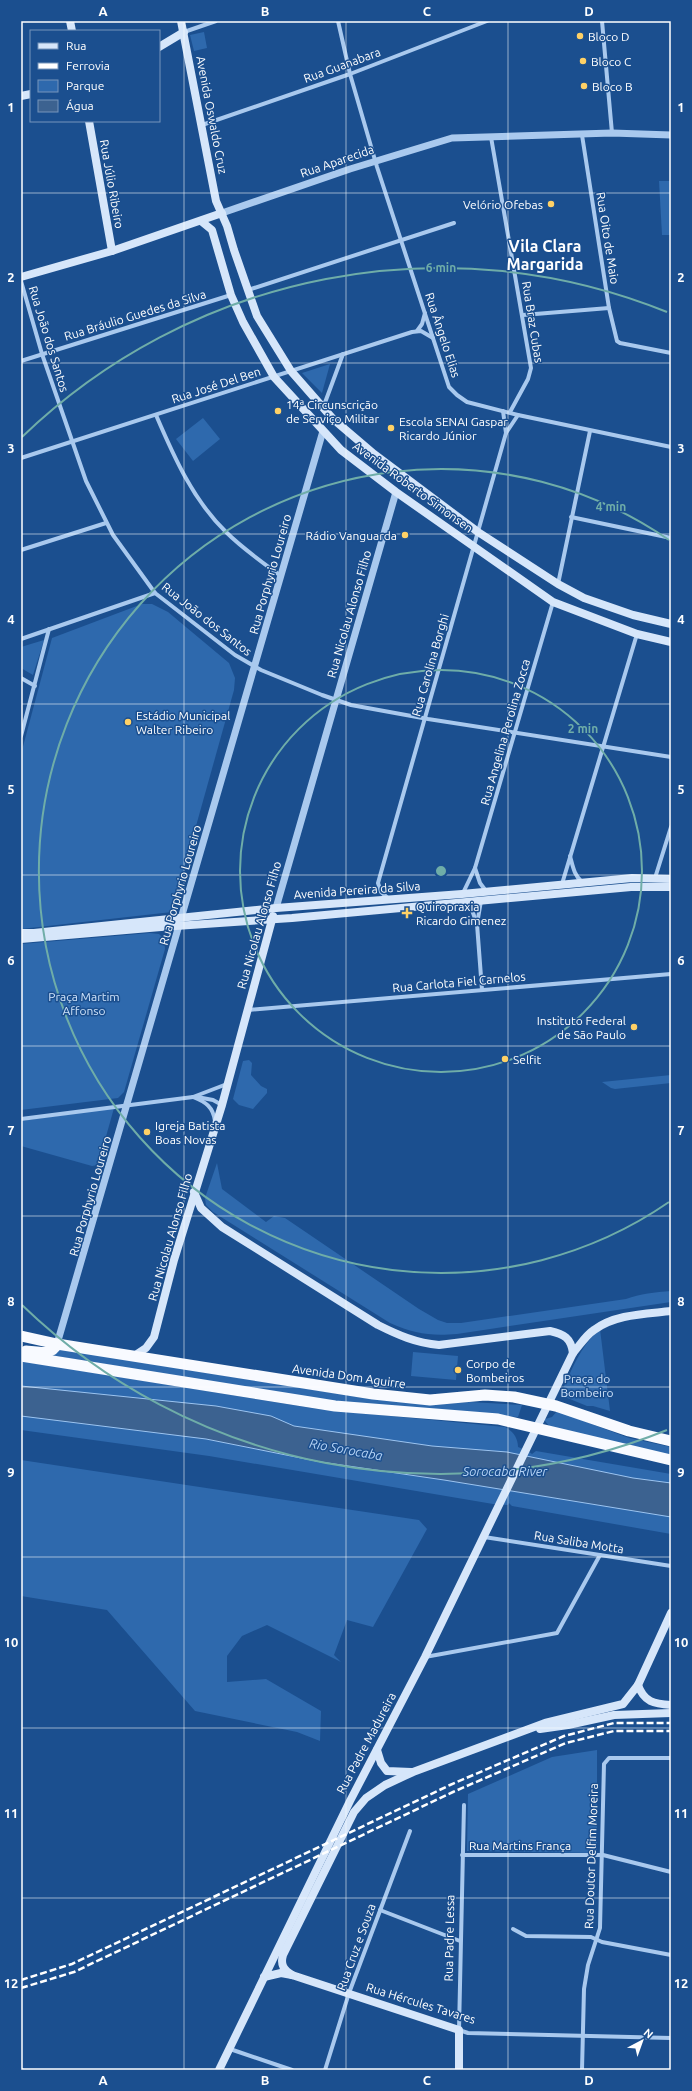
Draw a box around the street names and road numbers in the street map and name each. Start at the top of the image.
street label: Rua Guanabara [302,45,382,85]
street label: Avenida Oswaldo Cruz [194,55,230,176]
street label: Rua Júlio Ribeiro [98,138,126,230]
street label: Rua Aparecida [298,142,376,180]
street label: Rua Oito de Maio [594,191,622,285]
street label: Rua Braz Cubas [520,280,546,364]
street label: Rua João dos Santos [27,284,71,394]
street label: Rua Bráulio Guedes da Silva [63,287,207,343]
street label: Rua Ângelo Elias [423,291,463,379]
street label: Rua José Del Ben [170,364,262,406]
street label: Avenida Roberto Simonsen [351,439,475,535]
street label: Rua Porphyrio Loureiro [247,512,293,636]
street label: Rua Nicolau Alonso Filho [325,549,373,679]
street label: Rua João dos Santos [160,580,254,658]
street label: Rua Carolina Borghi [409,612,451,718]
street label: Rua Angelina Perolina Zocca [478,658,532,806]
street label: Rua Porphyrio Loureiro [157,823,203,947]
street label: Rua Nicolau Alonso Filho [235,860,283,990]
street label: Avenida Pereira da Silva [293,879,421,901]
street label: Rua Carlota Fiel Carnelos [392,970,526,994]
street label: Rua Porphyrio Loureiro [67,1134,113,1258]
street label: Rua Nicolau Alonso Filho [146,1172,194,1302]
street label: Avenida Dom Aguirre [291,1362,407,1390]
street label: Rua Saliba Motta [533,1528,625,1556]
street label: Rua Padre Madureira [334,1690,398,1796]
street label: Rua Doutor Delfim Moreira [582,1783,600,1929]
street label: Rua Martins França [469,1839,571,1852]
street label: Rua Padre Lessa [442,1895,456,1981]
street label: Rua Cruz e Souza [334,1902,378,1992]
street label: Rua Hércules Tavares [365,1980,477,2026]

